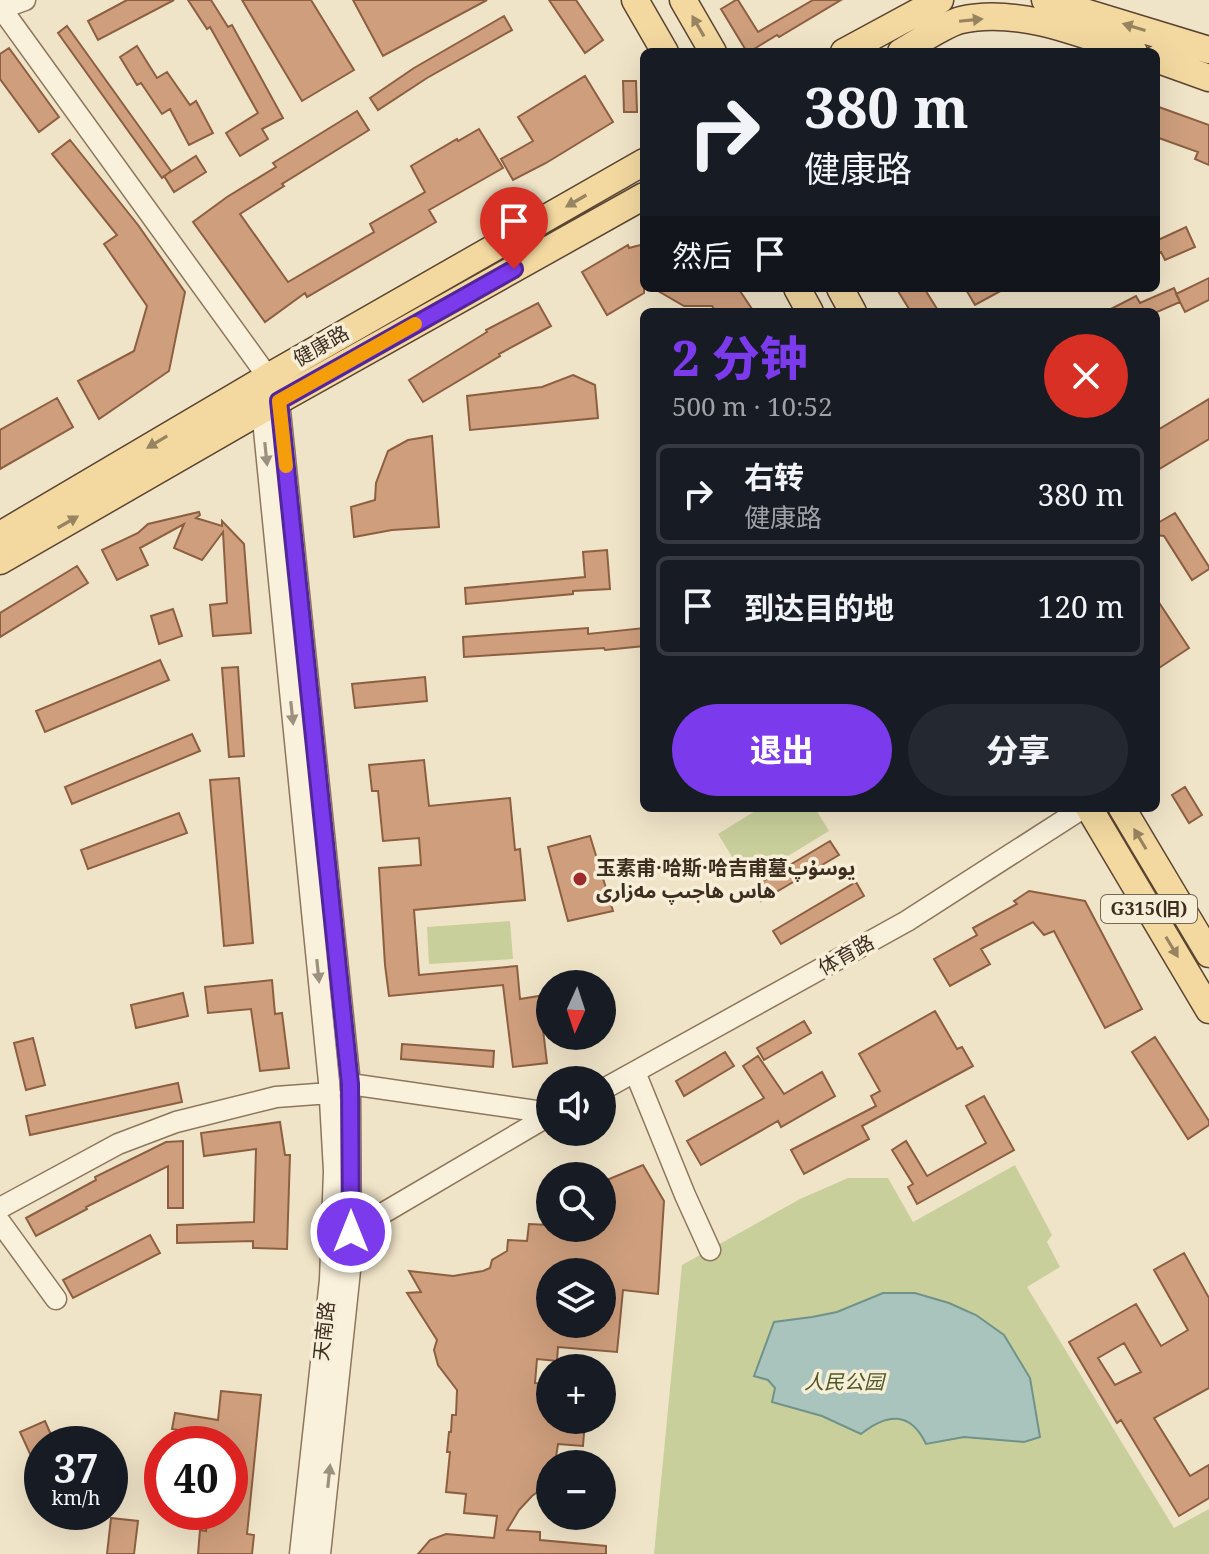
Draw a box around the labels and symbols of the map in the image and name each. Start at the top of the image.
one-way arrow [959,13,984,26]
one-way arrow [691,15,705,37]
one-way arrow [1122,20,1146,33]
pin [480,187,548,269]
one-way arrow [565,194,587,208]
street label: 健康路 [288,319,353,372]
one-way arrow [146,435,168,449]
one-way arrow [260,442,273,467]
one-way arrow [56,515,79,529]
one-way arrow [286,701,299,726]
one-way arrow [1134,828,1148,850]
place label: 玉素甫·哈斯·哈吉甫墓يوسۇپ ھاس ھاجىپ مەزارى [596,854,855,905]
marker: 玉素甫·哈斯·哈吉甫墓يوسۇپ ھاس ھاجىپ مەزارى [571,870,589,888]
road number: G315(旧) [1101,895,1197,923]
street label: 体育路 [813,928,879,981]
one-way arrow [1164,936,1178,958]
one-way arrow [312,959,325,984]
north arrow [536,970,616,1050]
position arrow [309,1190,393,1274]
street label: 天南路 [307,1300,340,1362]
park label: 人民公园 [804,1368,887,1395]
speed limit sign: 40 [144,1426,248,1530]
one-way arrow [322,1464,335,1489]

